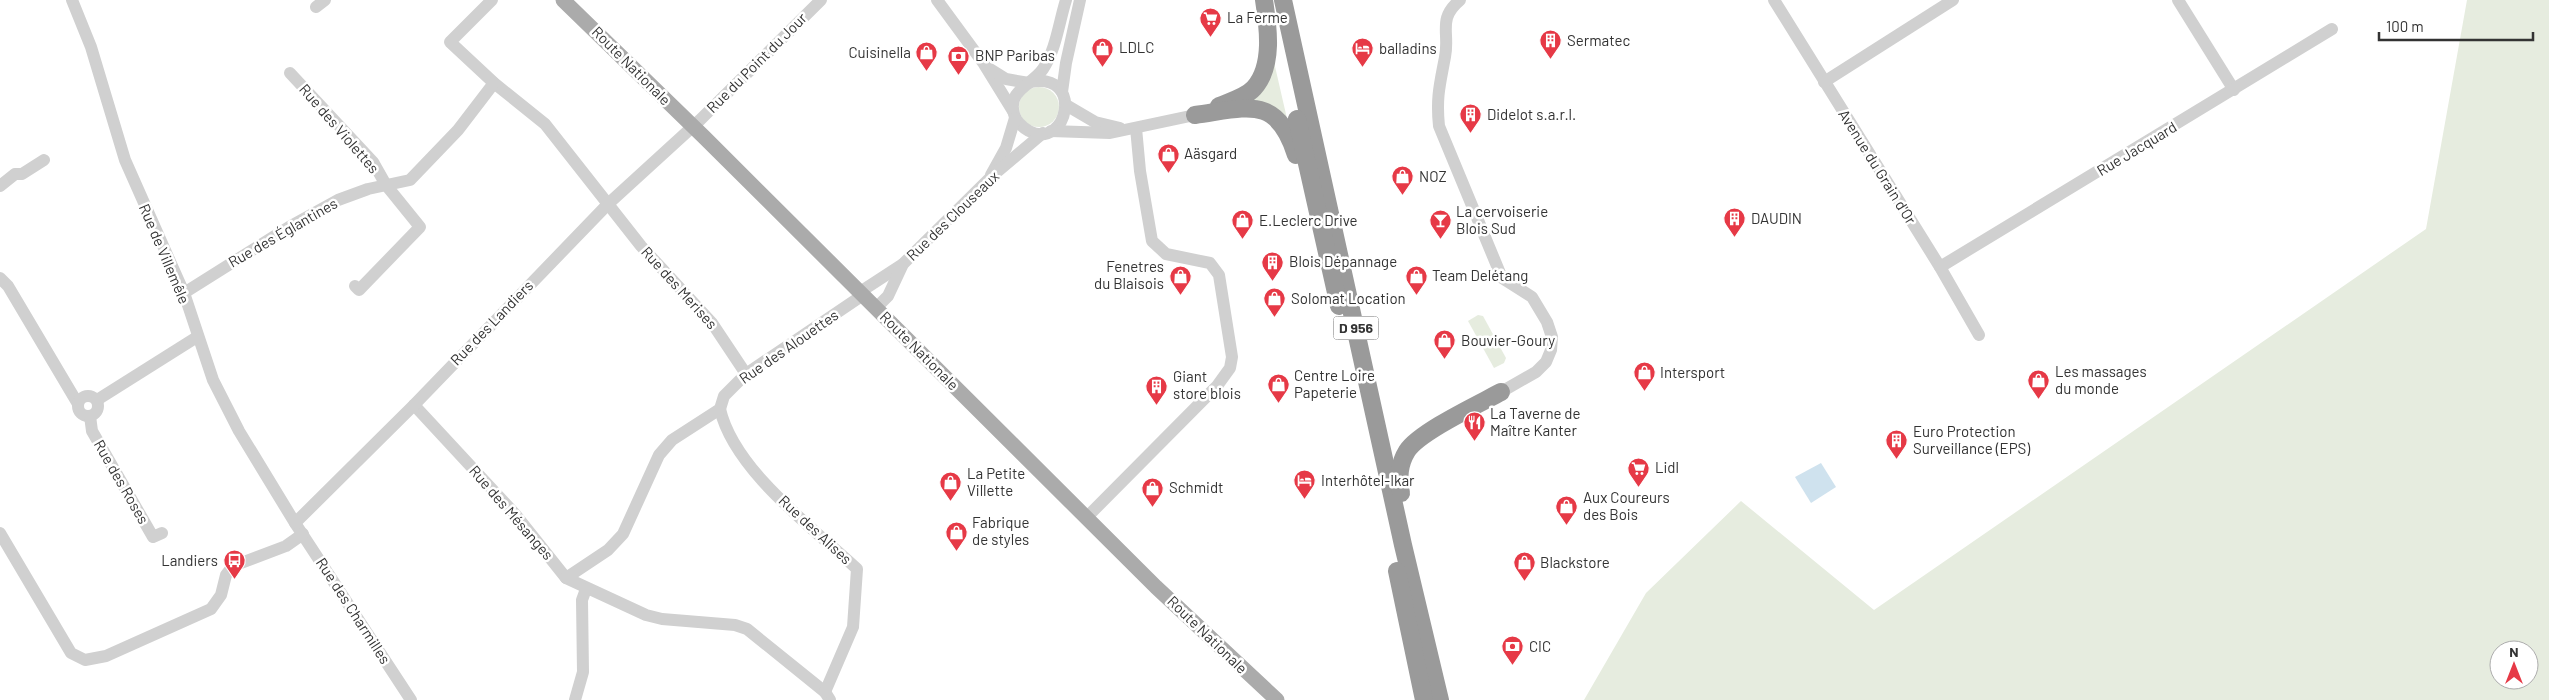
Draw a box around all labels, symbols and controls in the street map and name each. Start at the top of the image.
supermarket icon: La Ferme [1199,6,1223,37]
street label: Rue du Point du Jour [702,8,810,116]
place label: La Ferme [1227,8,1288,26]
scale bar [2379,10,2533,42]
text: 100 m [2386,17,2424,35]
street label: Route Nationale [589,22,675,108]
building icon: Sermatec [1539,29,1563,60]
place label: Sermatec [1567,31,1630,49]
shop icon: LDLC [1091,36,1115,67]
hotel icon: balladins [1351,37,1375,68]
place label: LDLC [1119,38,1154,56]
place label: balladins [1379,39,1437,57]
shop icon: Cuisinella [915,41,939,72]
place label: Cuisinella [848,43,911,61]
bank icon: BNP Paribas [947,44,971,75]
place label: BNP Paribas [975,46,1055,64]
street label: Rue des Violettes [296,80,383,177]
building icon: Didelot s.a.r.l. [1459,103,1483,134]
place label: Didelot s.a.r.l. [1487,105,1576,123]
street label: Avenue du Grain d'Or [1835,106,1921,228]
street label: Rue Jacquard [2093,117,2180,179]
shop icon: Aäsgard [1156,142,1180,173]
place label: Aäsgard [1184,144,1237,162]
shop icon: NOZ [1391,165,1415,196]
street label: Rue des Clouseaux [902,167,1002,264]
place label: NOZ [1419,167,1447,185]
street label: Rue des Églantines [225,194,340,271]
street label: Rue de Villemêle [136,201,194,306]
place label: La cervoiserie Blois Sud [1456,202,1548,237]
building icon: DAUDIN [1723,207,1747,238]
shop icon: E.Leclerc Drive [1231,209,1255,240]
bar icon: La cervoiserie Blois Sud [1428,209,1452,240]
place label: DAUDIN [1751,209,1802,227]
place label: E.Leclerc Drive [1259,211,1358,229]
street label: Rue des Merises [638,242,721,332]
building icon: Blois Dépannage [1261,250,1285,281]
place label: Blois Dépannage [1289,252,1397,270]
place label: Fenetres du Blaisois [1094,257,1164,292]
shop icon: Fenetres du Blaisois [1168,264,1192,295]
shop icon: Team Delétang [1404,264,1428,295]
place label: Team Delétang [1432,266,1528,284]
street label: Rue des Landiers [446,276,536,369]
shop icon: Solomat Location [1263,287,1287,318]
place label: Solomat Location [1291,289,1406,307]
street label: Rue des Alouettes [735,305,841,387]
street label: Route Nationale [877,307,963,393]
road number: D 956 [1334,316,1378,339]
shop icon: Bouvier-Goury [1433,329,1457,360]
place label: Bouvier-Goury [1461,331,1555,349]
shop icon: Intersport [1632,361,1656,392]
place label: Les massages du monde [2055,362,2147,397]
place label: Intersport [1660,363,1725,381]
place label: Centre Loire Papeterie [1294,366,1375,401]
place label: Giant store blois [1173,367,1241,402]
shop icon: Les massages du monde [2027,369,2051,400]
shop icon: Centre Loire Papeterie [1266,373,1290,404]
building icon: Giant store blois [1145,374,1169,405]
place label: La Taverne de Maître Kanter [1490,404,1581,439]
restaurant icon: La Taverne de Maître Kanter [1462,411,1486,442]
place label: Euro Protection Surveillance (EPS) [1913,422,2030,457]
building icon: Euro Protection Surveillance (EPS) [1885,429,1909,460]
street label: Rue des Roses [91,436,153,527]
supermarket icon: Lidl [1627,456,1651,487]
place label: Lidl [1655,458,1679,476]
street label: Rue des Mésanges [466,461,558,563]
place label: La Petite Villette [967,464,1025,499]
hotel icon: Interhôtel-Ikar [1293,469,1317,500]
shop icon: La Petite Villette [939,471,963,502]
place label: Interhôtel-Ikar [1321,471,1415,489]
shop icon: Schmidt [1141,476,1165,507]
place label: Schmidt [1169,478,1224,496]
place label: Aux Coureurs des Bois [1583,488,1670,523]
street label: Rue des Alises [775,491,856,568]
shop icon: Aux Coureurs des Bois [1555,495,1579,526]
place label: Fabrique de styles [972,513,1030,548]
shop icon: Fabrique de styles [944,520,968,551]
bus stop icon: Landiers [222,549,246,580]
place label: Landiers [161,551,218,569]
shop icon: Blackstore [1512,551,1536,582]
place label: Blackstore [1540,553,1610,571]
street label: Rue des Charmilles [313,554,395,667]
street label: Route Nationale [1164,592,1251,677]
bank icon: CIC [1501,635,1525,666]
place label: CIC [1529,637,1551,655]
north arrow [2489,640,2539,690]
text: N [2509,643,2519,660]

